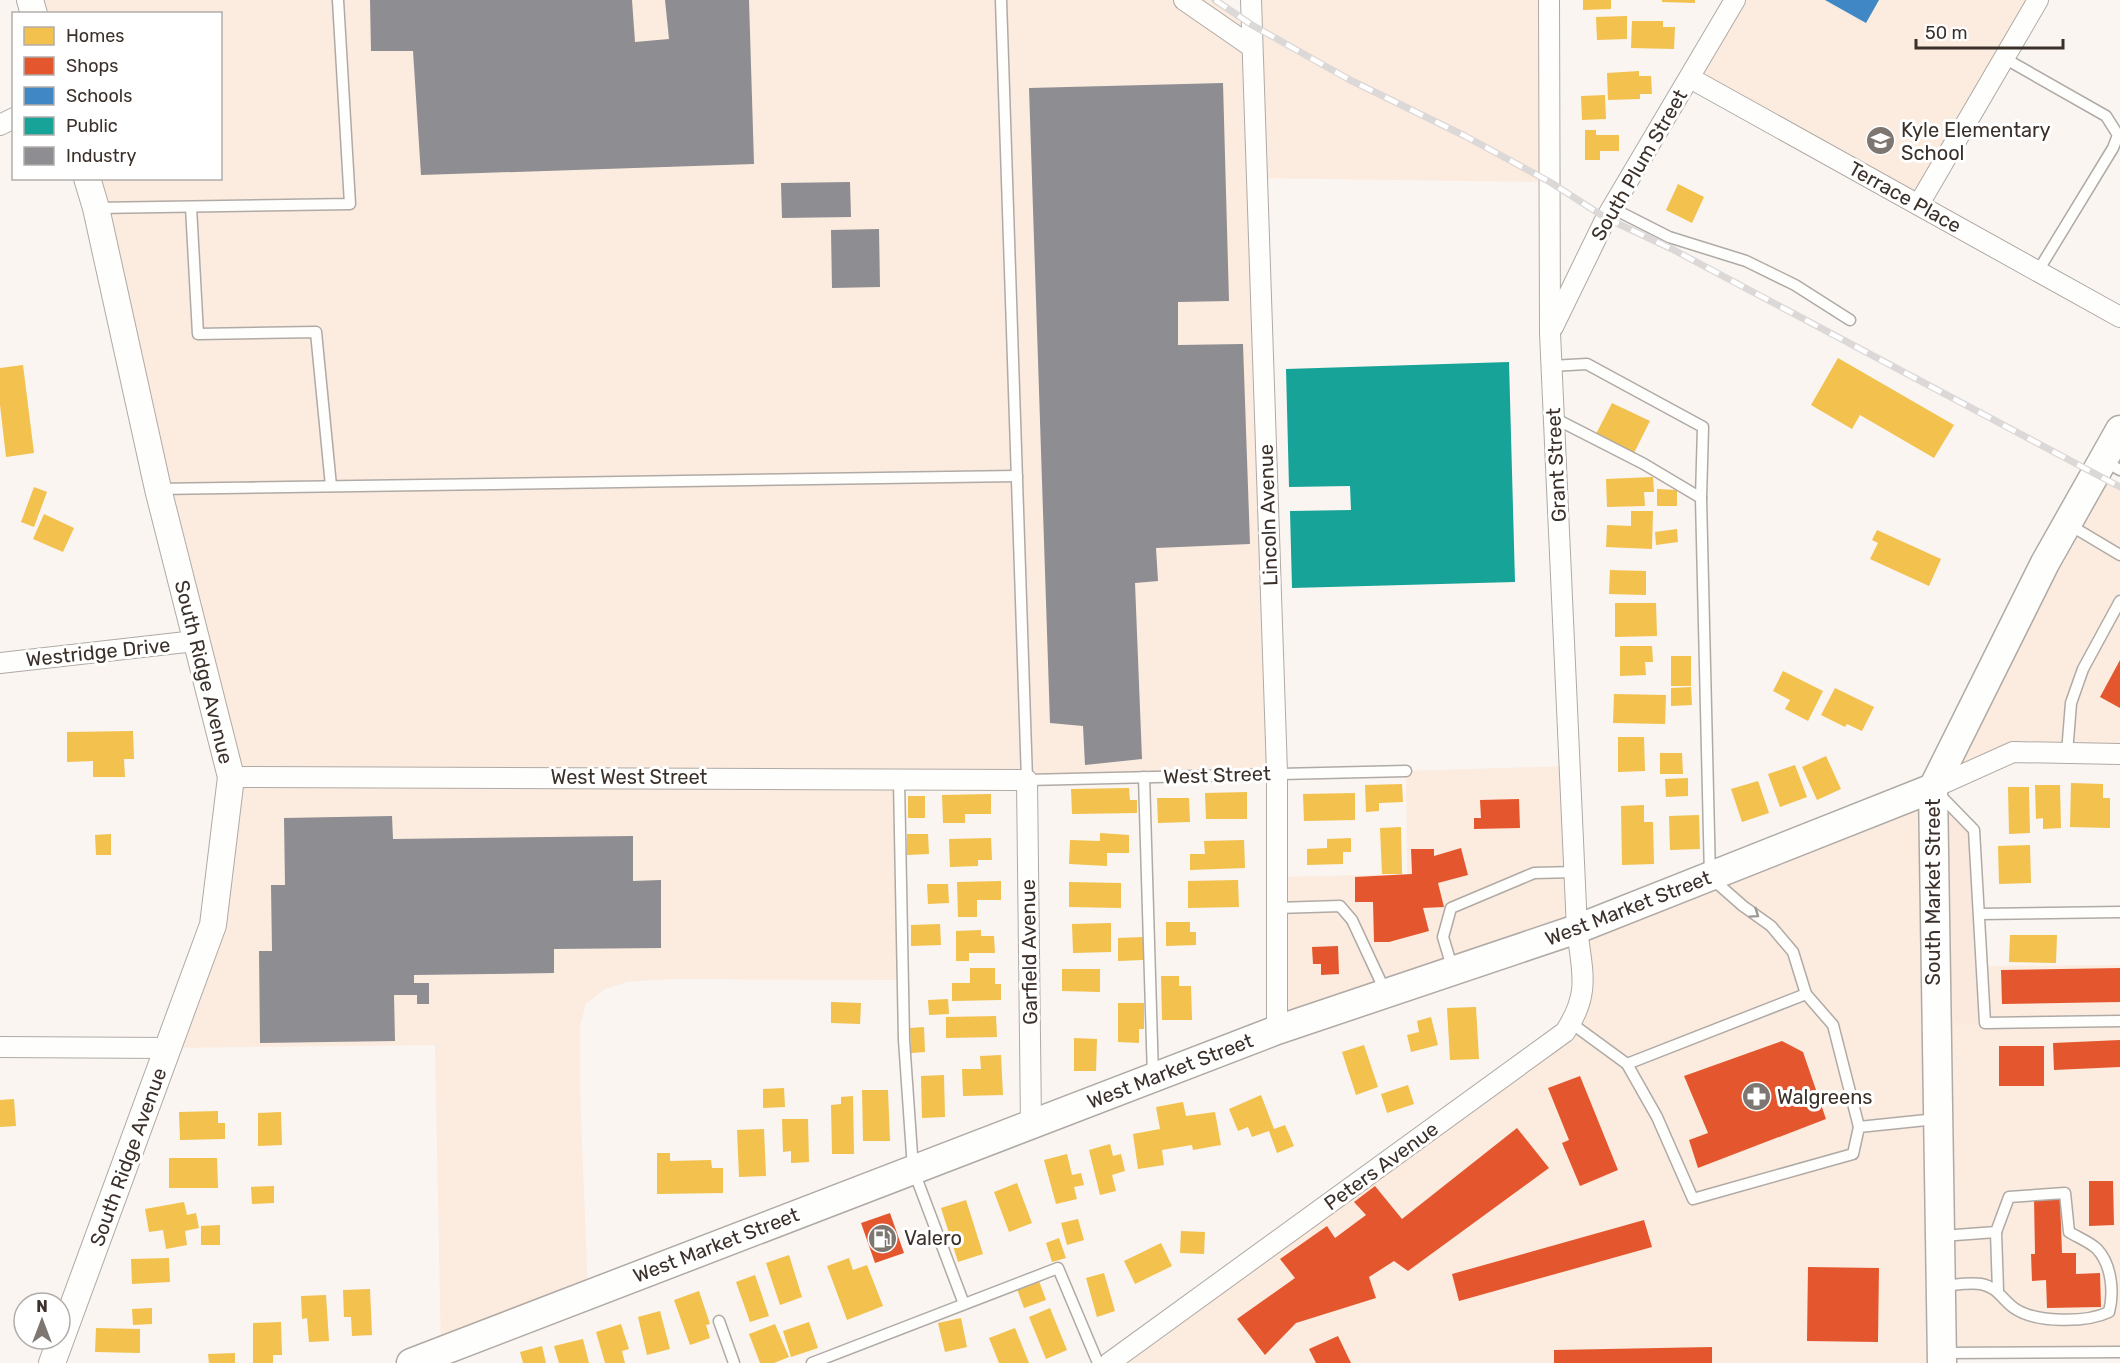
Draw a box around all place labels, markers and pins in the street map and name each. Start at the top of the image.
place label: Kyle Elementary School [1901,118,2051,165]
school or university icon: Kyle Elementary School [1864,125,1896,157]
pharmacy icon: Walgreens [1740,1081,1772,1113]
place label: Walgreens [1777,1085,1873,1109]
fuel station icon: Valero [867,1222,899,1254]
place label: Valero [904,1226,962,1250]

